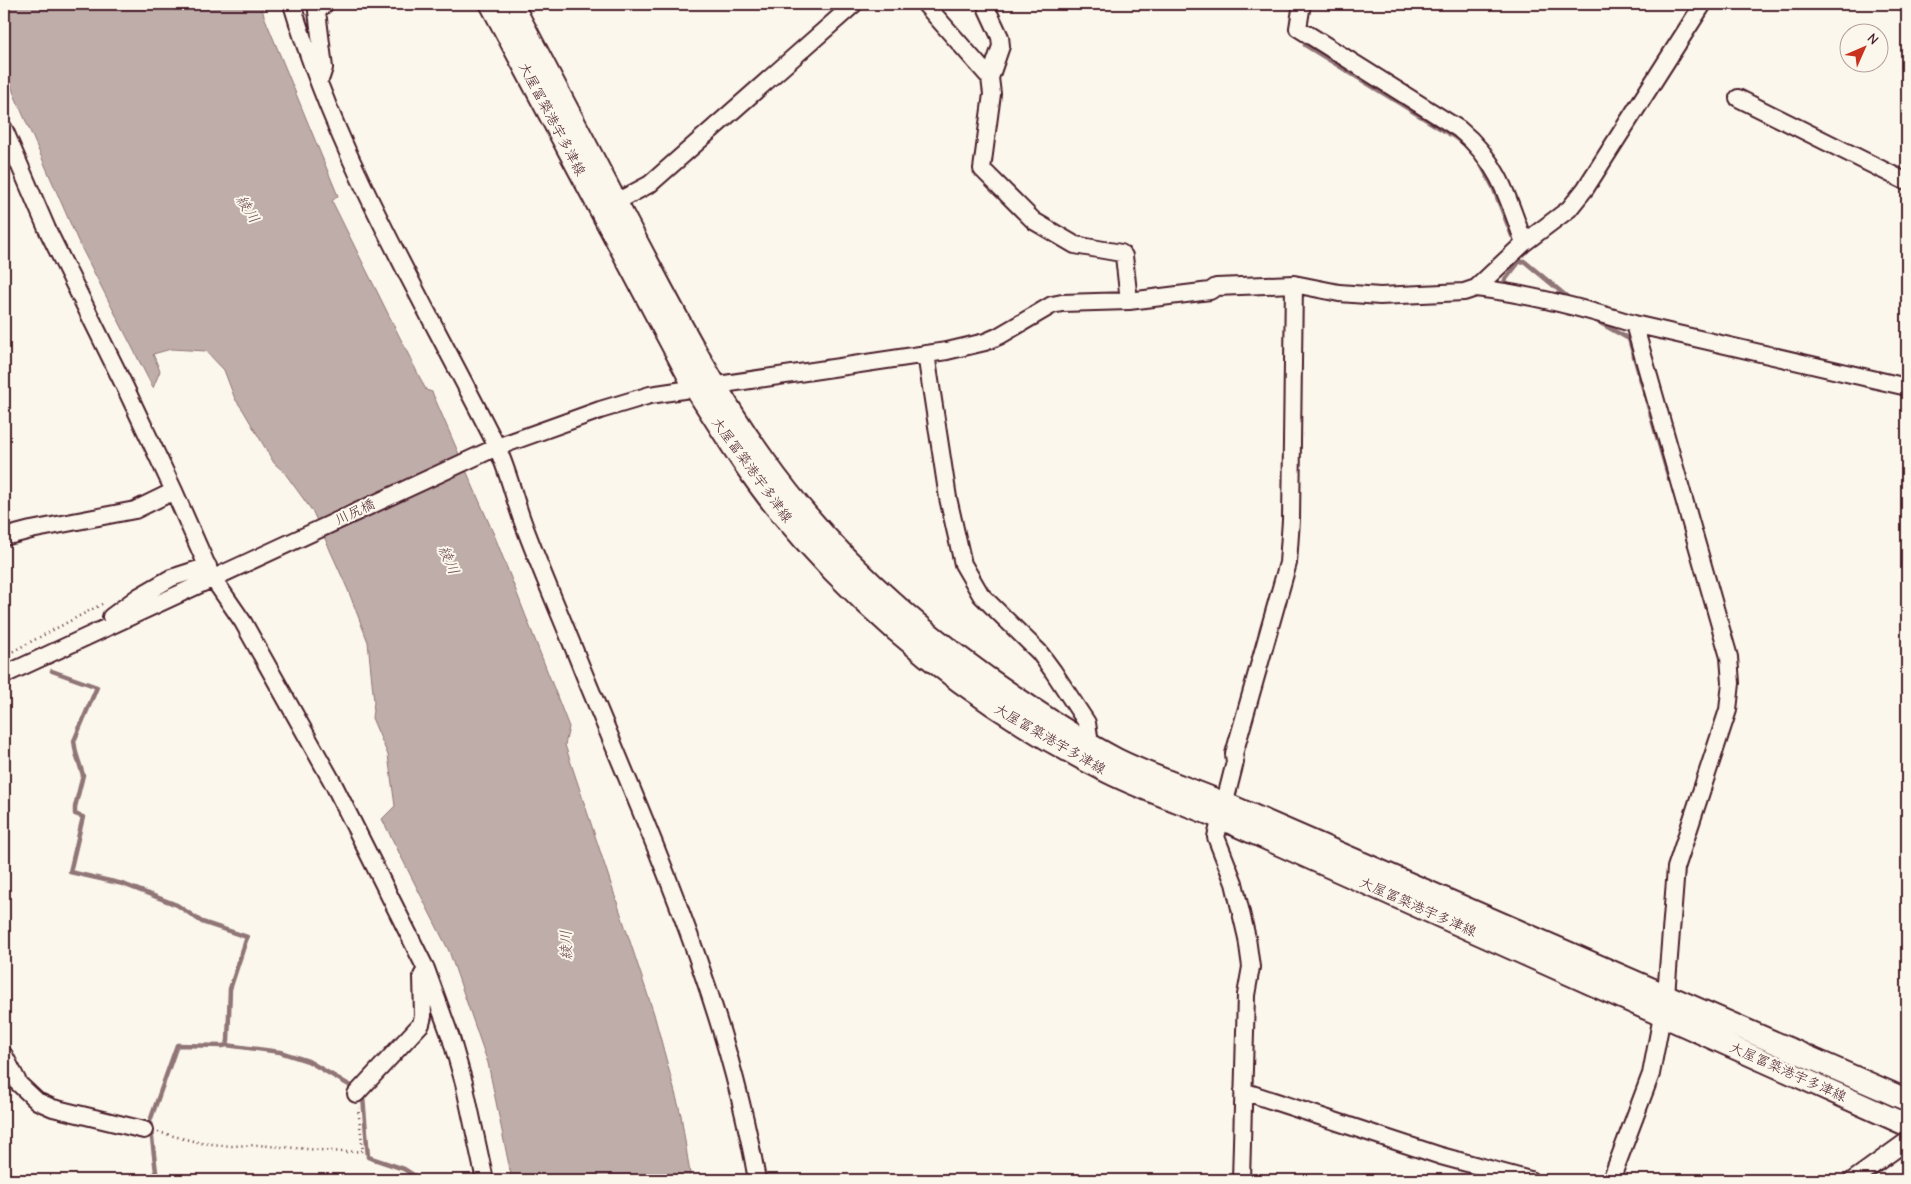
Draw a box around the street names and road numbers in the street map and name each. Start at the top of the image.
street label: 大屋冨築港宇多津線 [515,59,589,179]
street label: 大屋冨築港宇多津線 [708,414,796,526]
street label: 川尻橋 [332,495,378,529]
street label: 大屋冨築港宇多津線 [991,700,1109,778]
street label: 大屋冨築港宇多津線 [1357,874,1479,940]
street label: 大屋冨築港宇多津線 [1727,1039,1849,1105]

